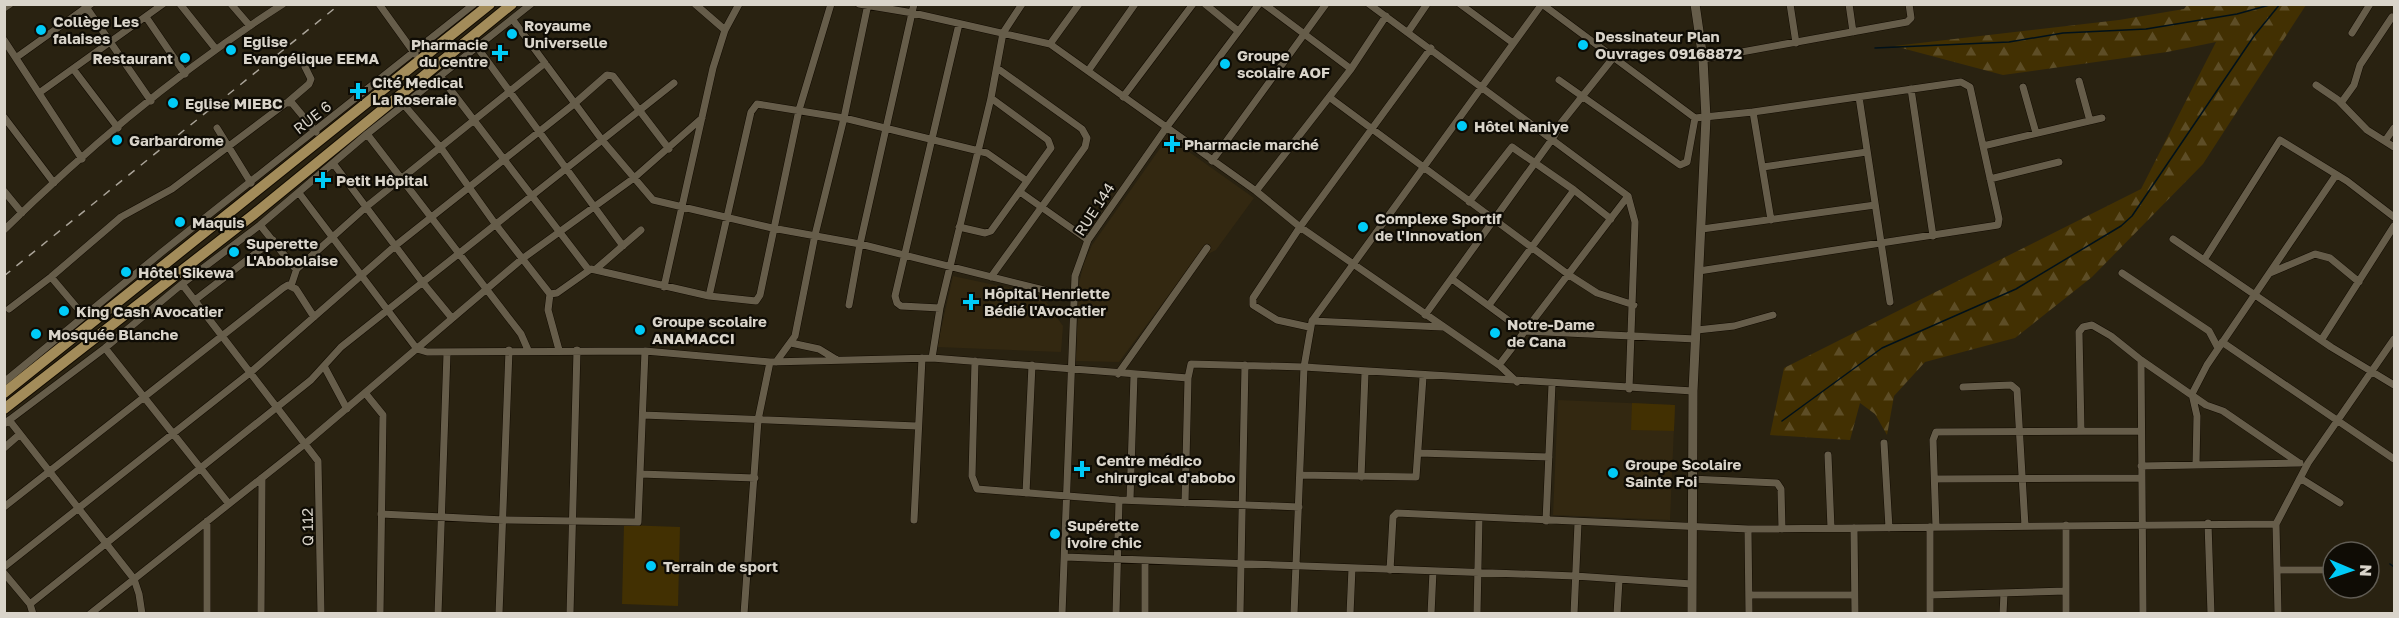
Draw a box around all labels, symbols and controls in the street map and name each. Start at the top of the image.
place label: Collège Les falaises [53,12,139,47]
place label: Royaume Universelle [524,16,608,51]
marker: Collège Les falaises [34,23,48,37]
marker: Royaume Universelle [505,27,519,41]
place label: Dessinateur Plan Ouvrages 09168872 [1595,27,1742,62]
place label: Eglise Evangélique EEMA [243,32,380,67]
place label: Pharmacie du centre [411,35,488,70]
marker: Dessinateur Plan Ouvrages 09168872 [1576,38,1590,52]
marker: Eglise Evangélique EEMA [224,43,238,57]
marker: Pharmacie du centre [493,46,507,60]
place label: Groupe scolaire AOF [1237,46,1330,81]
place label: Restaurant [93,49,173,67]
marker: Restaurant [178,51,192,65]
marker: Groupe scolaire AOF [1218,57,1232,71]
place label: Cité Medical La Roseraie [372,73,463,108]
marker: Cité Medical La Roseraie [349,82,367,100]
place label: Eglise MIEBC [185,94,283,112]
marker: Eglise MIEBC [166,96,180,110]
street label: RUE 6 [290,97,334,137]
place label: Hôtel Naniye [1474,117,1569,135]
marker: Hôtel Naniye [1455,119,1469,133]
place label: Garbardrome [129,131,224,149]
marker: Garbardrome [110,133,124,147]
place label: Pharmacie marché [1184,135,1319,153]
marker: Pharmacie marché [1165,137,1179,151]
marker: Petit Hôpital [314,171,332,189]
place label: Petit Hôpital [336,171,428,189]
street label: RUE 144 [1070,179,1118,239]
place label: Complexe Sportif de l'Innovation [1375,209,1502,244]
place label: Maquis [192,213,245,231]
marker: Maquis [173,215,187,229]
marker: Complexe Sportif de l'Innovation [1356,220,1370,234]
place label: Superette L'Abobolaise [246,234,338,269]
marker: Superette L'Abobolaise [227,245,241,259]
place label: Hôtel Sikewa [138,263,234,281]
marker: Hôtel Sikewa [119,265,133,279]
place label: Hôpital Henriette Bédié l'Avocatier [984,284,1110,319]
marker: Hôpital Henriette Bédié l'Avocatier [962,293,980,311]
place label: King Cash Avocatier [76,302,223,320]
marker: King Cash Avocatier [57,304,71,318]
place label: Groupe scolaire ANAMACCI [652,312,767,347]
place label: Notre-Dame de Cana [1507,315,1595,350]
marker: Groupe scolaire ANAMACCI [633,323,647,337]
place label: Mosquée Blanche [48,325,178,343]
marker: Notre-Dame de Cana [1488,326,1502,340]
marker: Mosquée Blanche [29,327,43,341]
place label: Centre médico chirurgical d'abobo [1096,451,1236,486]
place label: Groupe Scolaire Sainte Foi [1625,455,1742,490]
marker: Centre médico chirurgical d'abobo [1073,460,1091,478]
marker: Groupe Scolaire Sainte Foi [1606,466,1620,480]
street label: Q 112 [298,508,316,546]
place label: Supérette ivoire chic [1067,516,1142,551]
marker: Supérette ivoire chic [1048,527,1062,541]
north arrow [2321,540,2381,600]
place label: Terrain de sport [663,557,778,575]
marker: Terrain de sport [644,559,658,573]
text: N [2356,564,2376,577]

